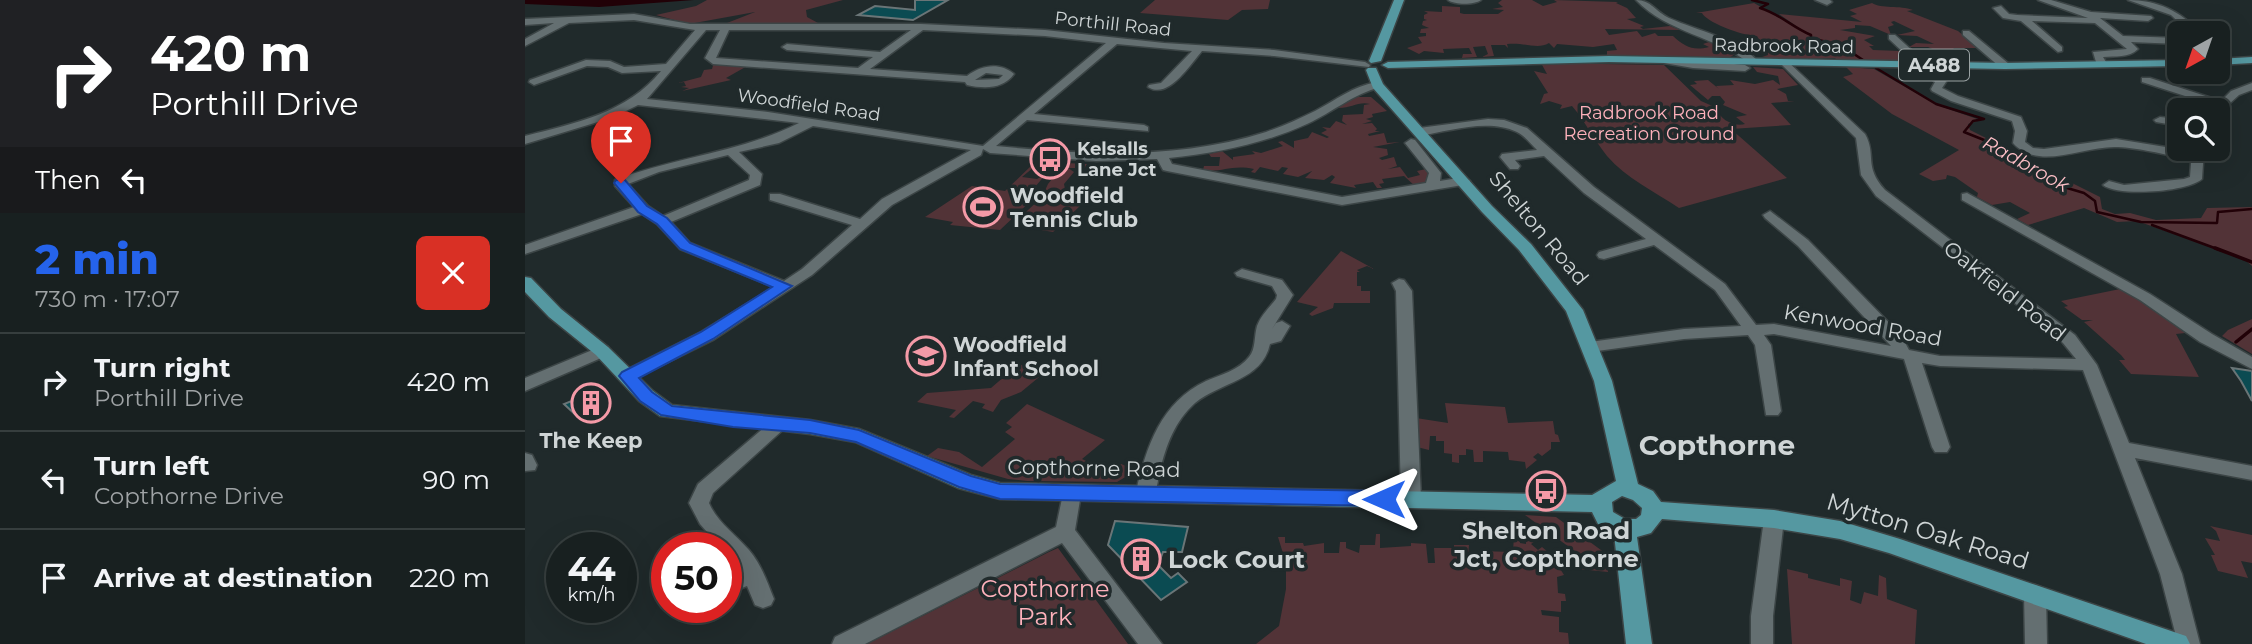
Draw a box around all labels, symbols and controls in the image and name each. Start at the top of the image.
street label: Porthill Road [1054,7,1172,41]
north arrow [2167,21,2229,84]
map controls [2167,21,2230,161]
text: 420 m [150,24,311,83]
icon: right [35,28,126,119]
street label: Radbrook Road [1714,34,1854,58]
road number: A488 [1899,50,1969,80]
text: Porthill Drive [150,84,359,123]
street label: Woodfield Road [736,84,882,126]
button: search [2167,98,2230,161]
park label: Radbrook Road Recreation Ground [1563,102,1735,145]
pin [591,111,651,183]
icon: arrive [602,122,640,160]
water label: Radbrook [1979,131,2074,197]
bus stop icon: Kelsalls Lane Jct [1029,138,1071,180]
place label: Kelsalls Lane Jct [1077,138,1157,181]
icon: left [115,161,153,199]
text: Then [35,164,101,196]
street label: Shelton Road [1484,166,1594,290]
place label: Woodfield Tennis Club [1010,183,1138,232]
sports icon: Woodfield Tennis Club [962,186,1004,228]
text: 2 min [35,233,159,285]
street label: Oakfield Road [1939,235,2071,347]
button: close [416,236,490,310]
text: 730 m · 17:07 [35,285,180,313]
street label: Kenwood Road [1782,299,1944,351]
place label: Woodfield Infant School [953,332,1099,381]
school or university icon: Woodfield Infant School [905,335,947,377]
text: Turn right [94,352,230,384]
icon: right [35,363,73,401]
text: 420 m [407,366,490,398]
building icon: The Keep [570,382,612,424]
text: Porthill Drive [94,384,244,412]
place label: The Keep [540,428,642,453]
district label: Copthorne [1639,428,1795,462]
text: Turn left [94,450,210,482]
street label: Copthorne Road [1007,454,1181,482]
icon: left [35,461,73,499]
position arrow [1347,462,1421,536]
text: 90 m [423,464,490,496]
bus stop icon: Shelton Road Jct, Copthorne [1525,470,1567,512]
text: Copthorne Drive [94,482,284,510]
street label: Mytton Oak Road [1823,486,2033,576]
place label: Shelton Road Jct, Copthorne [1452,516,1639,573]
speed limit sign: 50 [651,532,742,623]
building icon: Lock Court [1120,538,1162,580]
place label: Lock Court [1168,545,1306,574]
text: 44 [567,547,616,590]
icon: arrive [35,559,73,597]
text: Arrive at destination [94,562,373,594]
text: 220 m [409,562,490,594]
park label: Copthorne Park [981,574,1109,631]
text: km/h [567,584,616,606]

